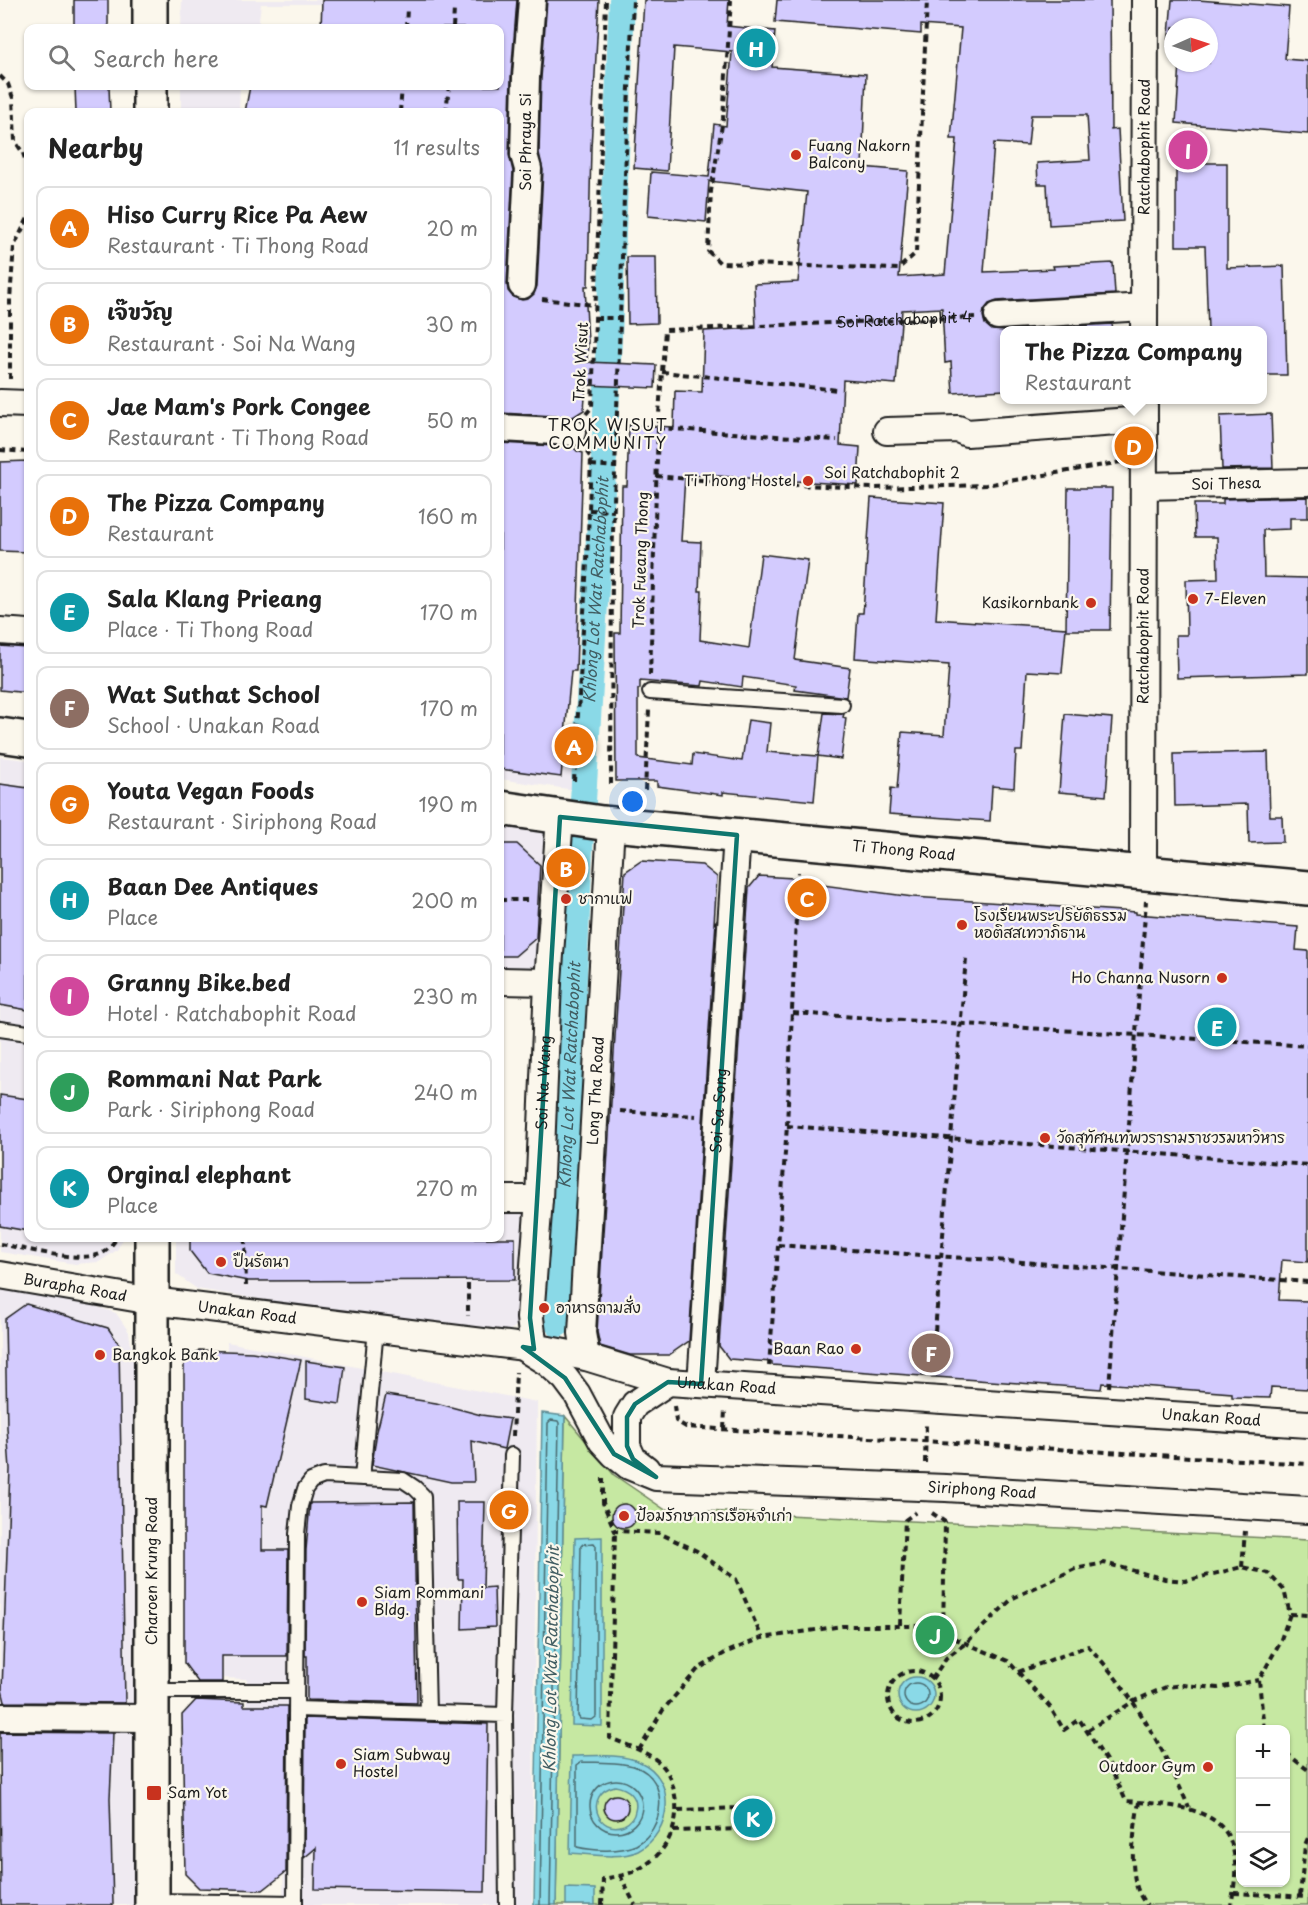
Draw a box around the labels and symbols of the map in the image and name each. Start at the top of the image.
north arrow [1164,18,1218,72]
pin: H [736,26,776,70]
street label: Ratchabophit Road [1131,79,1155,215]
street label: Soi Phraya Si [513,93,536,191]
pin: I [1168,128,1208,172]
place label: Fuang Nakorn Balcony [808,133,911,173]
marker: Fuang Nakorn Balcony [789,148,803,162]
street label: Soi Ratchabophit 4 [836,304,973,333]
street label: Trok Wisut [566,321,593,402]
district label: TROK WISUT COMMUNITY [548,412,668,454]
pin: D [1114,424,1154,468]
street label: Soi Ratchabophit 2 [824,460,960,483]
place label: Ti Thong Hostel [684,468,796,491]
street label: Soi Thesa [1191,470,1262,495]
water label: Khlong Lot Wat Ratchabophit [576,474,614,704]
marker: Ti Thong Hostel [801,474,815,488]
street label: Trok Fueang Thong [626,491,653,629]
street label: Ratchabophit Road [1130,568,1154,704]
place label: 7-Eleven [1205,586,1266,609]
place label: Kasikornbank [982,590,1079,613]
marker: 7-Eleven [1186,592,1200,606]
marker: Kasikornbank [1084,596,1098,610]
pin: A [554,724,594,768]
your location [618,787,647,816]
street label: Ti Thong Road [851,833,956,865]
pin: B [546,846,586,890]
pin: C [788,876,826,920]
place label: ชากาแฟ [578,886,632,909]
marker: ชากาแฟ [559,892,573,906]
place label: โรงเรียนพระปริยัติธรรม หอติสสเทวาภิธาน [974,903,1127,943]
marker: โรงเรียนพระปริยัติธรรม หอติสสเทวาภิธาน [955,918,969,932]
water label: Khlong Lot Wat Ratchabophit [551,959,586,1189]
place label: Ho Channa Nusorn [1071,965,1210,988]
marker: Ho Channa Nusorn [1215,971,1229,985]
pin: E [1198,1004,1236,1050]
street label: Soi Na Wang [529,1035,556,1130]
street label: Long Tha Road [580,1036,609,1146]
street label: Soi Sa Song [703,1067,732,1154]
place label: วัดสุทัศนเทพวรารามราชวรมหาวิหาร [1057,1125,1285,1149]
marker: วัดสุทัศนเทพวรารามราชวรมหาวิหาร [1038,1131,1052,1145]
place label: ปืนรัตนา [233,1249,289,1272]
marker: ปืนรัตนา [214,1255,228,1269]
street label: Burapha Road [22,1266,129,1306]
street label: Unakan Road [196,1294,298,1329]
place label: อาหารตามสั่ง [556,1295,641,1318]
marker: อาหารตามสั่ง [537,1301,551,1315]
pin: F [912,1330,950,1376]
place label: Baan Rao [773,1336,844,1359]
place label: Bangkok Bank [112,1342,218,1365]
marker: Baan Rao [849,1342,863,1356]
marker: Bangkok Bank [93,1348,107,1362]
street label: Unakan Road [676,1370,777,1399]
street label: Unakan Road [1161,1401,1262,1431]
street label: Siriphong Road [927,1474,1037,1503]
pin: G [490,1488,528,1532]
street label: Charoen Krung Road [139,1497,162,1645]
place label: ป้อมรักษาการเรือนจำเก่า [636,1503,792,1526]
marker: ป้อมรักษาการเรือนจำเก่า [617,1509,631,1523]
water label: Khlong Lot Wat Ratchabophit [536,1543,564,1772]
place label: Siam Rommani Bldg. [374,1580,484,1620]
marker: Siam Rommani Bldg. [355,1595,369,1609]
pin: J [916,1612,954,1658]
place label: Siam Subway Hostel [353,1742,450,1782]
place label: Outdoor Gym [1098,1754,1196,1777]
marker: Siam Subway Hostel [334,1757,348,1771]
marker: Outdoor Gym [1201,1760,1215,1774]
place label: Sam Yot [168,1780,227,1803]
marker: Sam Yot [145,1784,163,1802]
pin: K [734,1796,772,1840]

